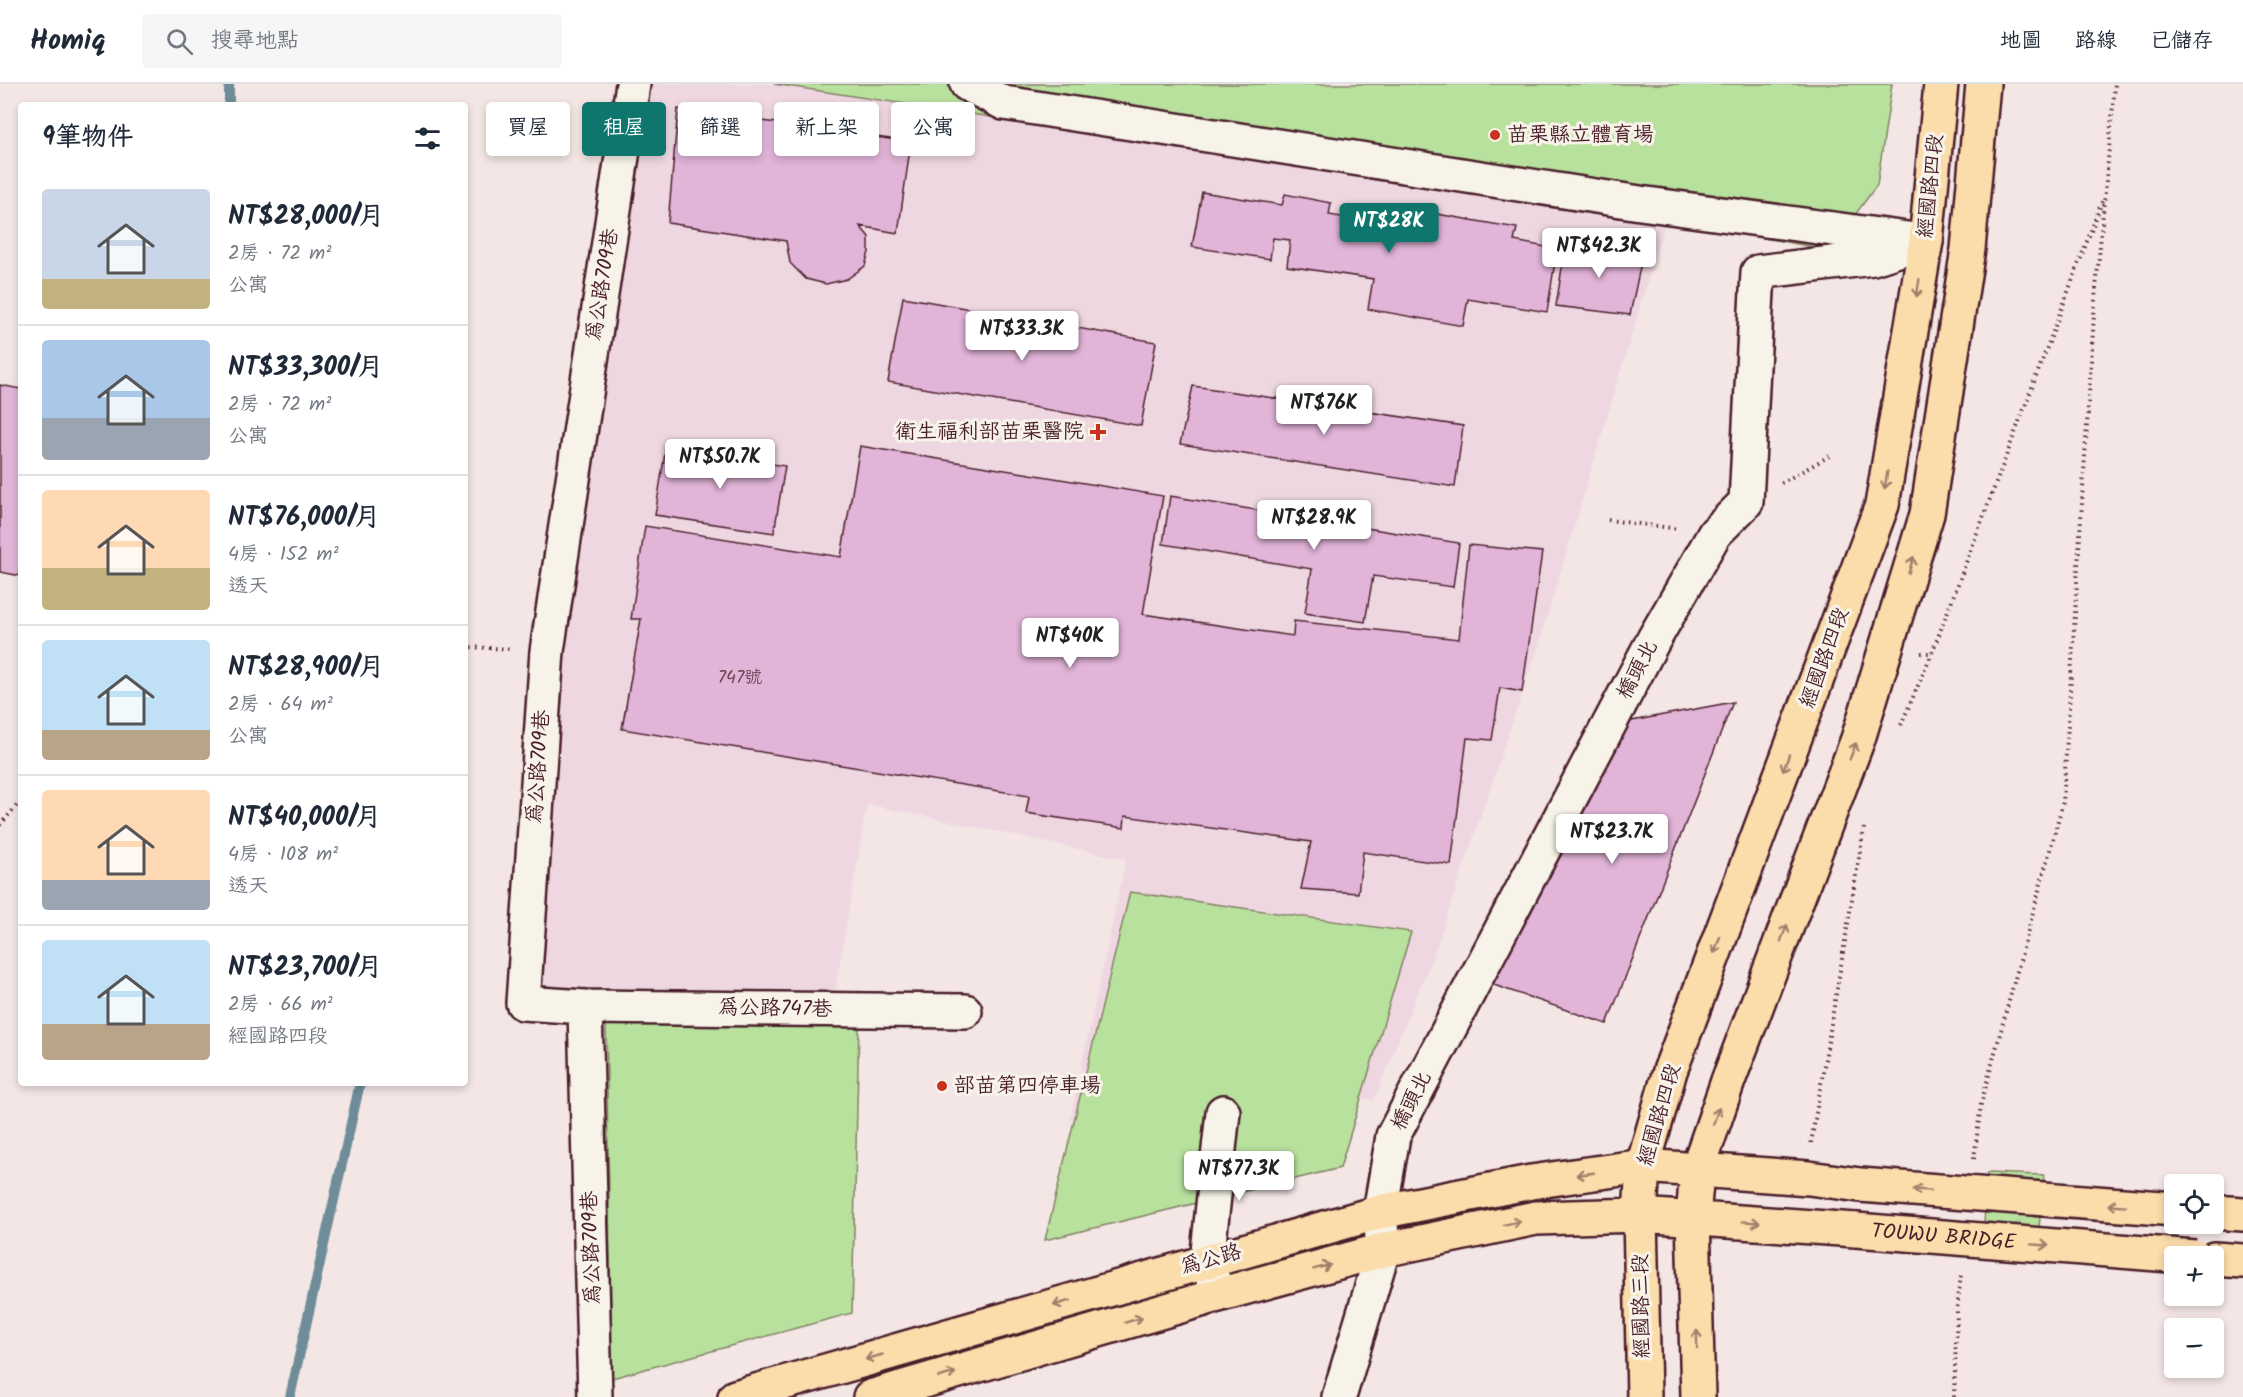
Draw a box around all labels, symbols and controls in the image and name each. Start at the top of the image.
search box [142,14,562,68]
text: Homiq [30,19,106,64]
text: 搜尋地點 [211,24,299,59]
icon: search [163,25,196,58]
text: 地圖 [2000,25,2042,58]
text: 路線 [2075,25,2117,58]
text: 已儲存 [2150,25,2213,58]
chip: 買屋 [486,102,570,156]
chip: 租屋 [582,102,666,156]
chip: 篩選 [678,102,762,156]
chip: 新上架 [774,102,879,156]
chip: 公寓 [891,102,975,156]
text: 9筆物件 [42,117,133,159]
place label: 苗栗縣立體育場 [1507,119,1654,152]
icon: filters [411,122,444,155]
marker: 苗栗縣立體育場 [1488,128,1502,142]
street label: 經國路四段 [1909,132,1953,240]
text: NT$28,000/月 [228,196,385,238]
pin: NT$28K [1340,203,1438,254]
text: NT$28K [1354,206,1424,238]
icon: home [90,213,162,285]
street label: 為公路709巷 [578,226,628,344]
pin: NT$42.3K [1537,228,1661,279]
text: NT$42.3K [1556,231,1642,263]
text: 2房 · 72 m² [228,238,331,270]
text: 公寓 [228,270,268,302]
one-way arrow [1912,278,1923,297]
pin: NT$33.3K [960,311,1084,362]
text: NT$33.3K [980,314,1064,346]
text: NT$33,300/月 [228,347,383,389]
icon: home [90,364,162,436]
pin: NT$76K [1275,385,1373,436]
text: NT$76K [1290,388,1358,420]
text: 2房 · 72 m² [228,389,331,421]
place label: 衛生福利部苗栗醫院 [895,416,1084,449]
text: 公寓 [228,421,268,453]
marker: 衛生福利部苗栗醫院 [1089,423,1107,441]
pin: NT$50.7K [658,439,782,490]
text: NT$50.7K [679,442,761,474]
one-way arrow [1880,470,1891,490]
text: NT$76,000/月 [228,497,380,539]
pin: NT$28.9K [1252,500,1376,551]
text: NT$28.9K [1271,503,1357,535]
icon: home [90,514,162,586]
text: 4房 · 152 m² [228,539,339,571]
one-way arrow [1906,556,1917,575]
text: 透天 [228,571,268,603]
street label: 經國路四段 [1792,603,1858,713]
pin: NT$40K [1021,618,1119,669]
text: NT$40K [1036,621,1104,653]
street label: 橋頭北 [1609,634,1667,706]
text: NT$28,900/月 [228,647,384,689]
icon: home [90,664,162,736]
house number: 747號 [718,664,762,693]
text: 2房 · 64 m² [228,689,333,721]
street label: 為公路709巷 [519,709,559,825]
text: 公寓 [228,721,268,753]
one-way arrow [1849,742,1860,761]
one-way arrow [1779,753,1790,772]
text: NT$40,000/月 [228,797,382,839]
icon: home [90,814,162,886]
pin: NT$23.7K [1550,814,1674,865]
text: NT$23.7K [1570,817,1654,849]
text: 4房 · 108 m² [228,839,338,871]
text: 透天 [228,871,268,903]
one-way arrow [1779,924,1790,943]
one-way arrow [1711,936,1722,954]
text: NT$23,700/月 [228,947,382,989]
icon: home [90,964,162,1036]
text: 2房 · 66 m² [228,989,333,1021]
street label: 為公路747巷 [717,991,833,1027]
text: 經國路四段 [228,1021,328,1053]
street label: 經國路四段 [1630,1060,1690,1170]
street label: 橋頭北 [1383,1065,1441,1137]
place label: 部苗第四停車場 [954,1070,1101,1103]
marker: 部苗第四停車場 [935,1079,949,1093]
one-way arrow [1711,1107,1722,1126]
pin: NT$77.3K [1177,1151,1301,1202]
text: NT$77.3K [1198,1154,1280,1186]
one-way arrow [1576,1169,1596,1180]
map controls [2164,1174,2224,1378]
button: locate [2164,1174,2224,1234]
one-way arrow [1913,1184,1933,1195]
street label: 為公路709巷 [574,1190,610,1306]
one-way arrow [2107,1199,2127,1210]
street label: TOUWU BRIDGE [1870,1215,2018,1259]
one-way arrow [1501,1217,1521,1228]
one-way arrow [1741,1217,1761,1228]
street label: 為公路 [1176,1235,1246,1285]
one-way arrow [2030,1240,2050,1251]
button: + [2164,1246,2224,1306]
street label: 經國路三段 [1625,1253,1659,1359]
one-way arrow [1312,1261,1331,1272]
one-way arrow [1053,1298,1072,1309]
one-way arrow [1124,1314,1143,1325]
button: − [2164,1318,2224,1378]
one-way arrow [1691,1329,1702,1349]
one-way arrow [865,1352,884,1363]
one-way arrow [937,1369,956,1380]

